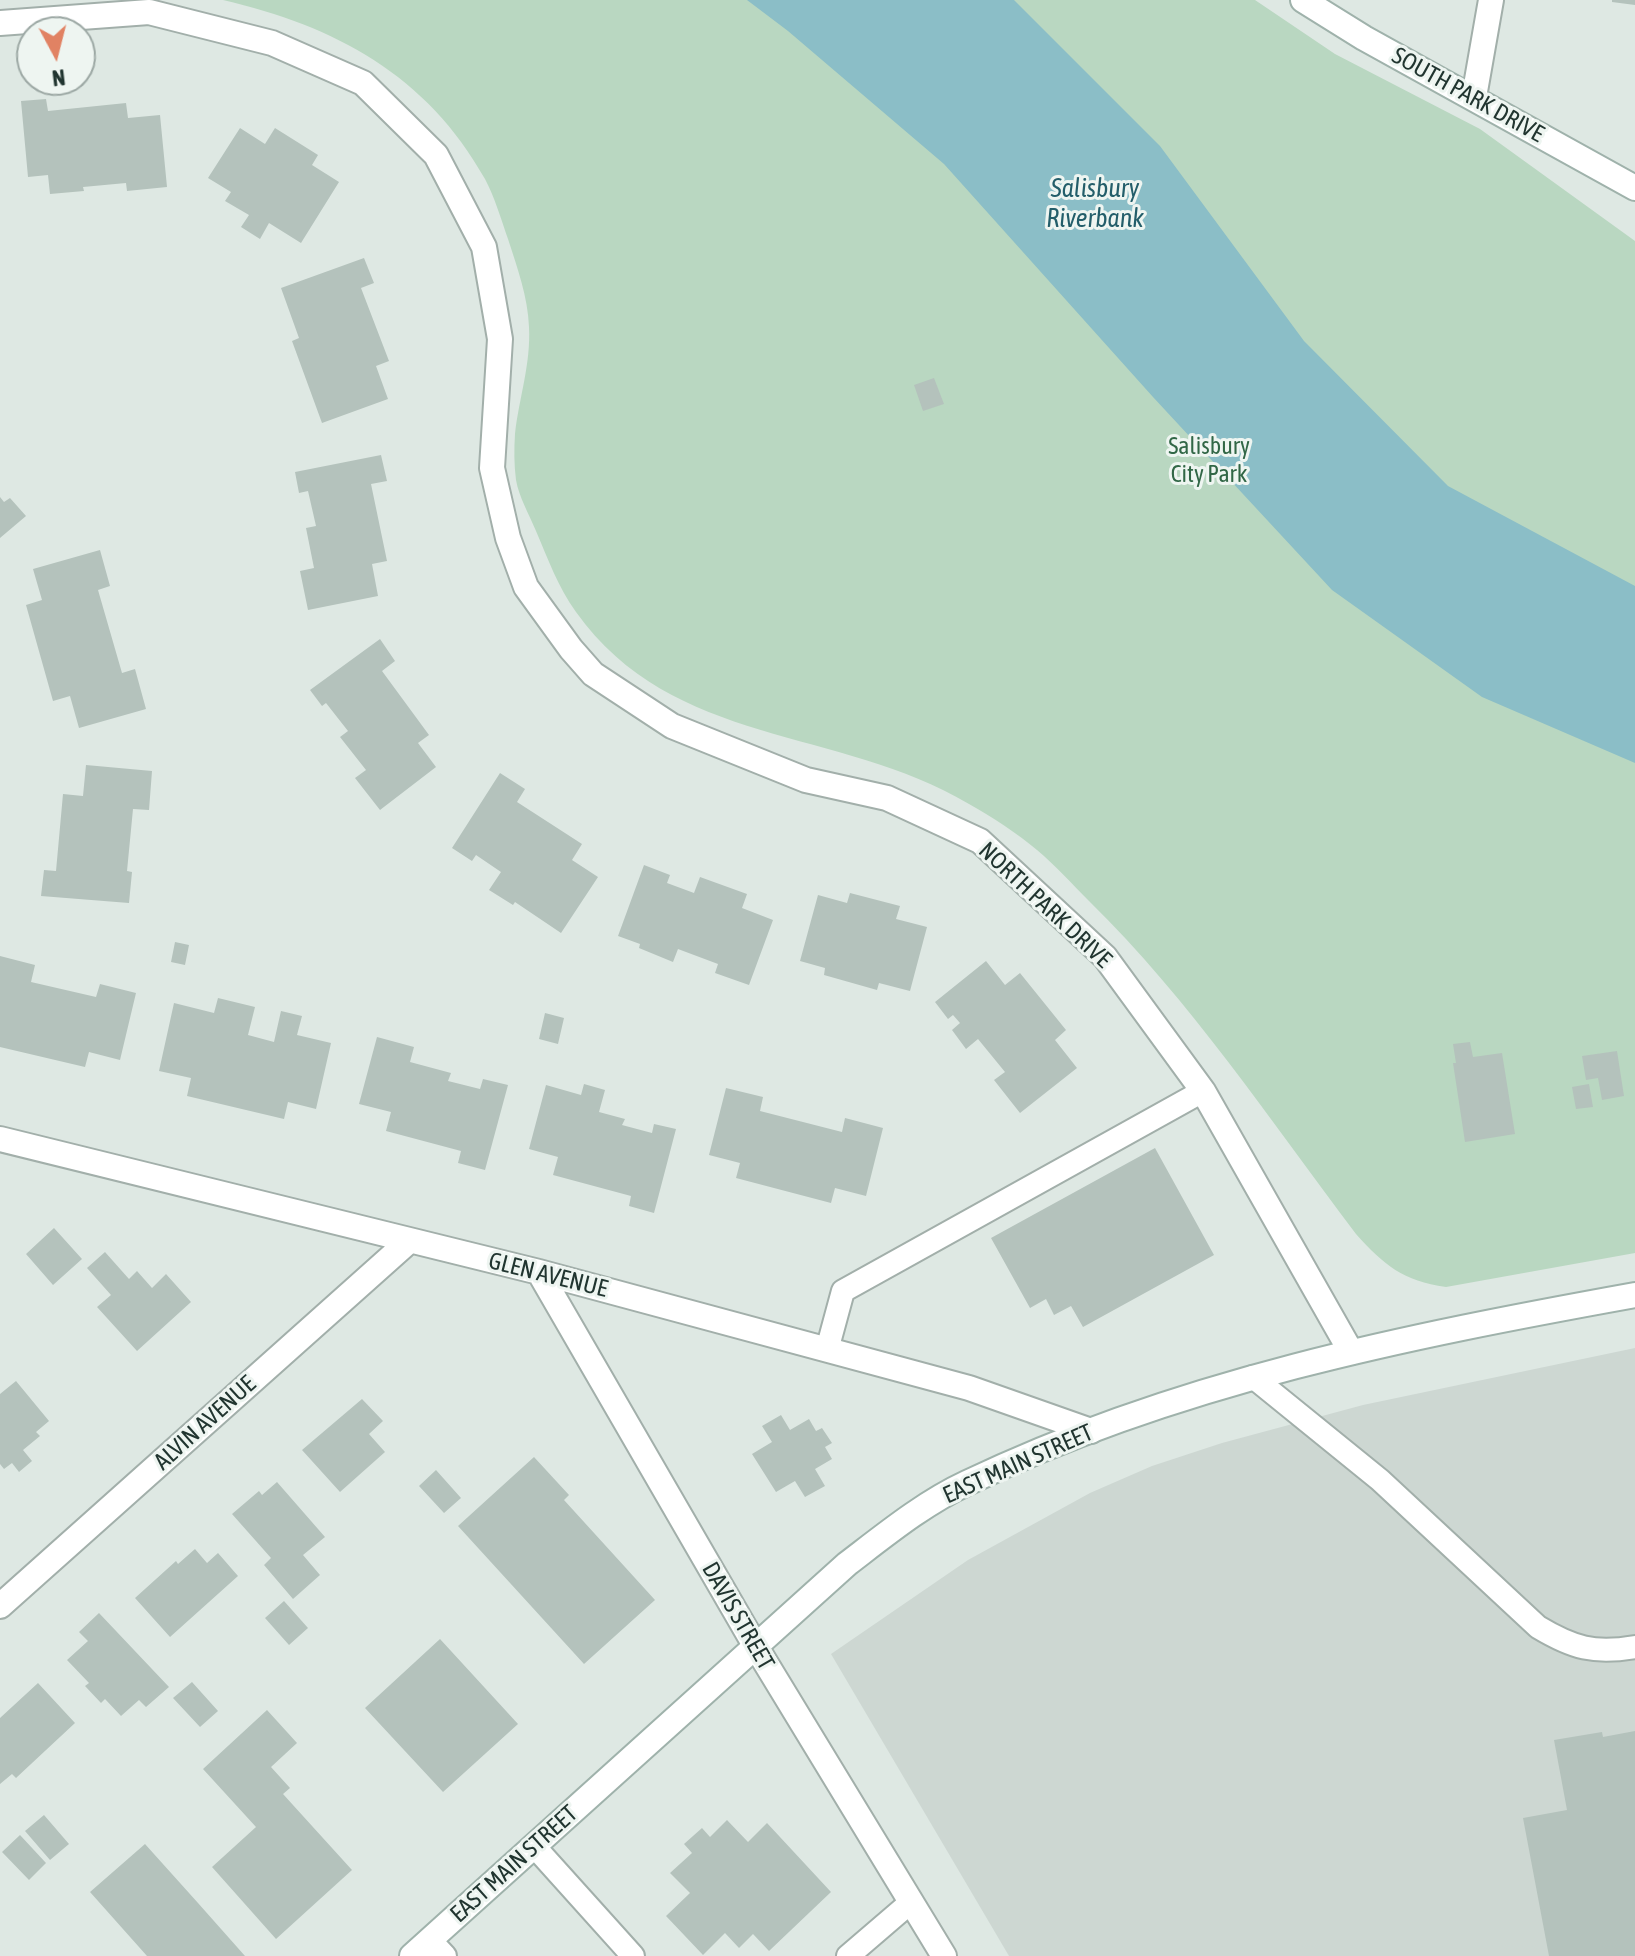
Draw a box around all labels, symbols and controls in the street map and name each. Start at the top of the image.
north arrow [16,16,96,96]
street label: SOUTH PARK DRIVE [1387,41,1549,149]
text: N [51,64,67,92]
water label: Salisbury Riverbank [1046,173,1144,234]
park label: Salisbury City Park [1168,432,1250,488]
street label: NORTH PARK DRIVE [973,836,1117,974]
street label: GLEN AVENUE [486,1246,610,1304]
street label: ALVIN AVENUE [148,1370,262,1476]
street label: EAST MAIN STREET [939,1418,1097,1510]
street label: DAVIS STREET [696,1557,780,1675]
street label: EAST MAIN STREET [445,1799,583,1929]

